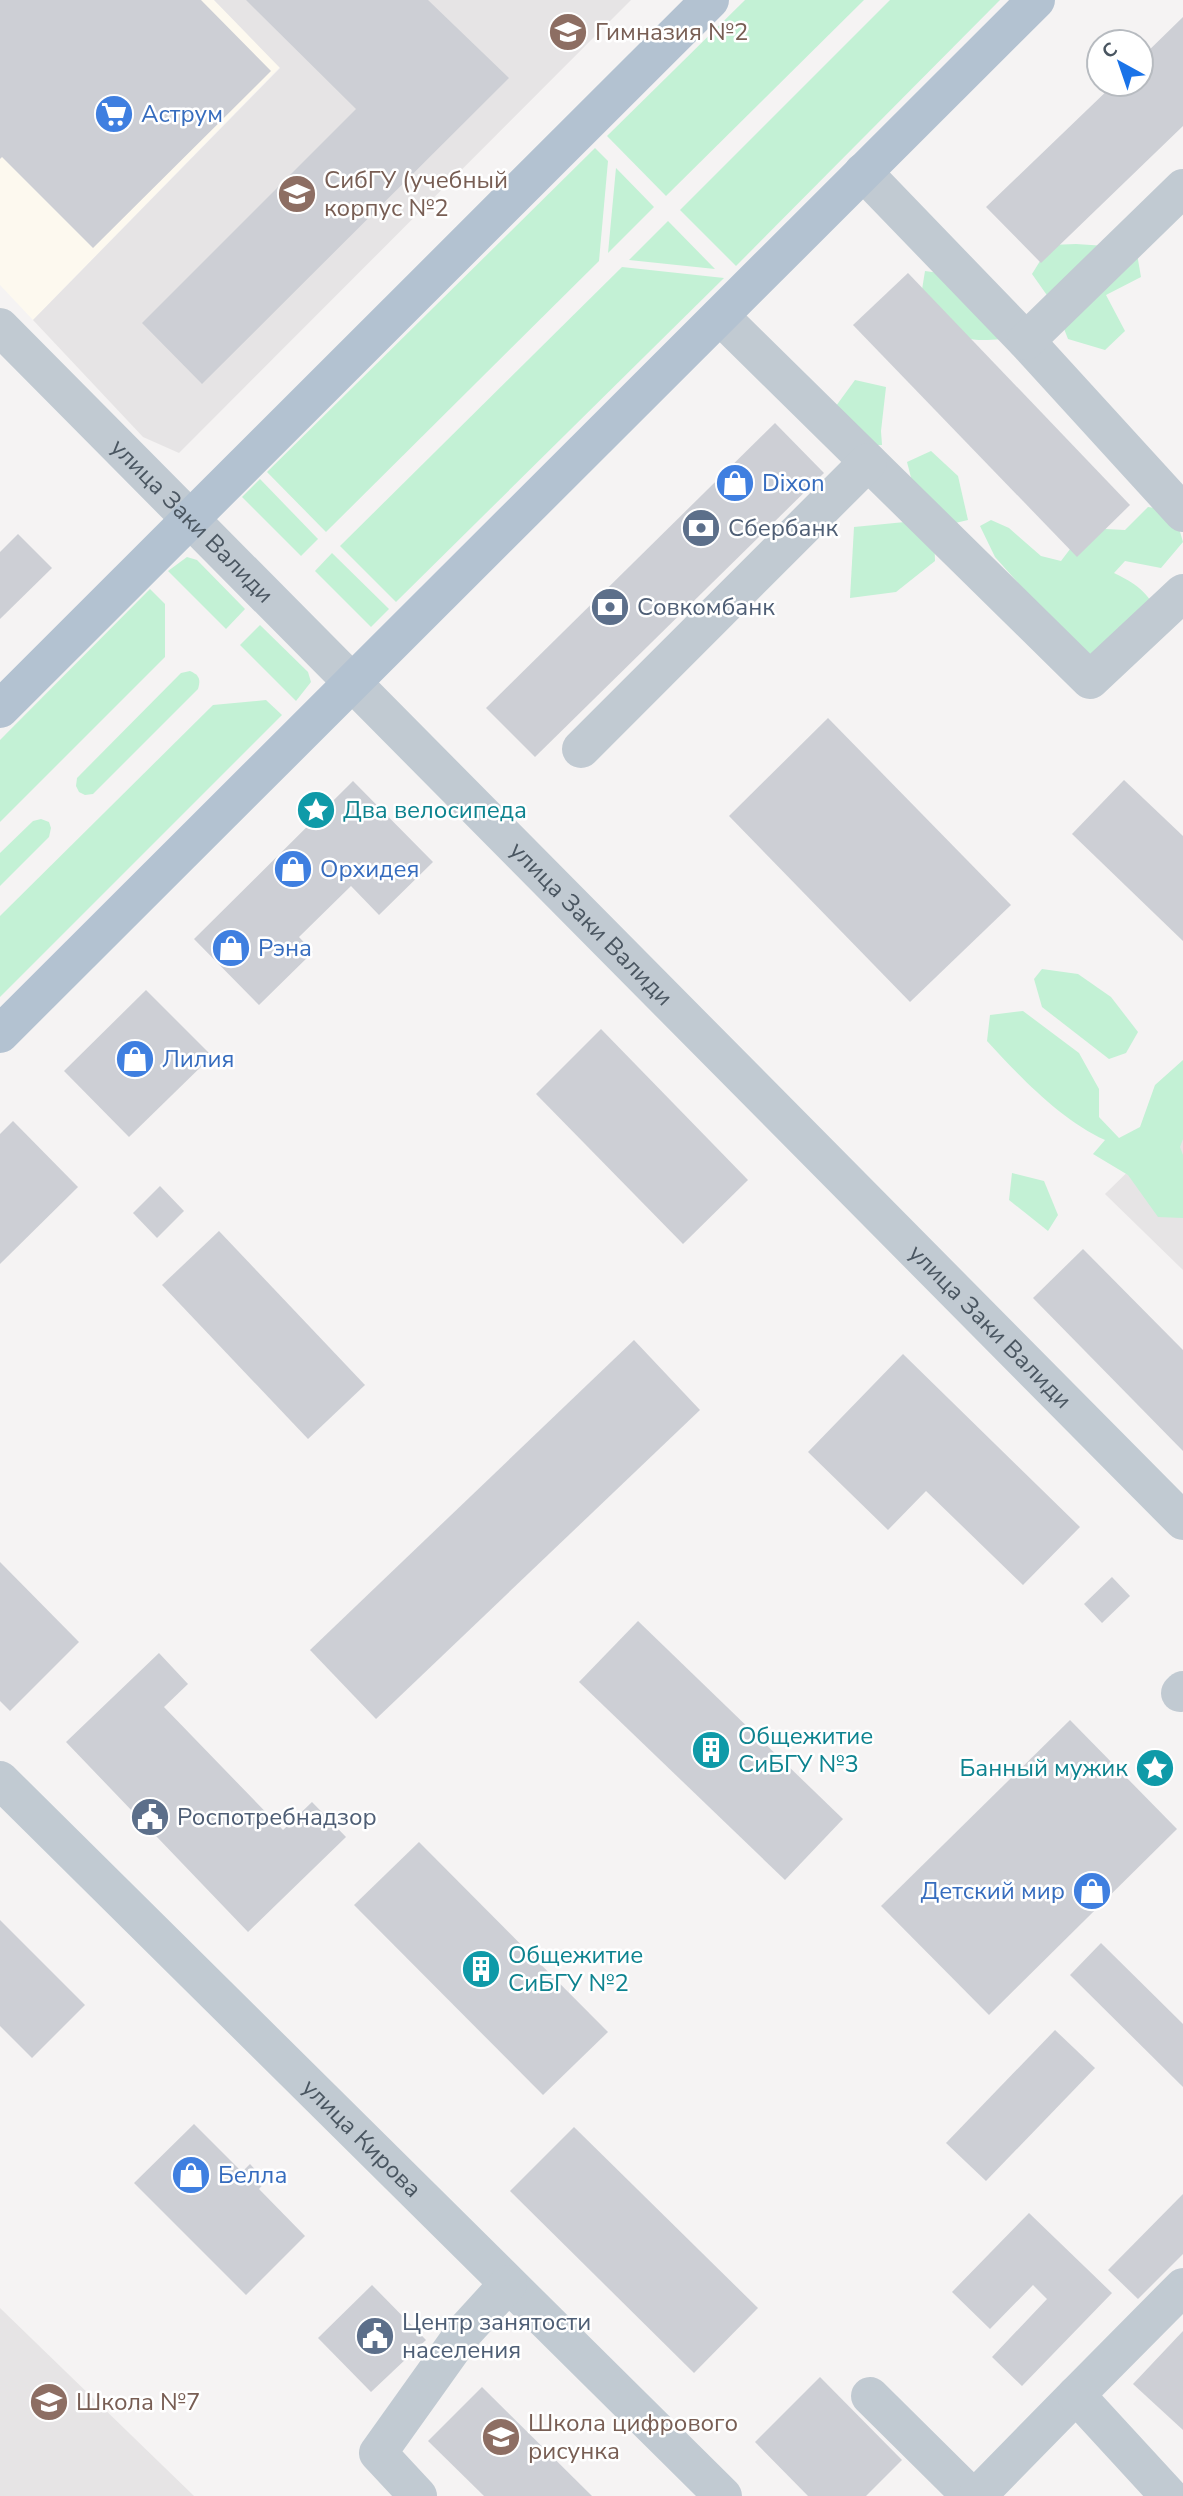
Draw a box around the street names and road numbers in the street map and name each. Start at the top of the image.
street label: улица Заки Валиди [104,432,281,610]
street label: улица Заки Валиди [503,834,680,1013]
street label: улица Заки Валиди [902,1237,1079,1416]
street label: улица Кирова [295,2072,429,2205]

